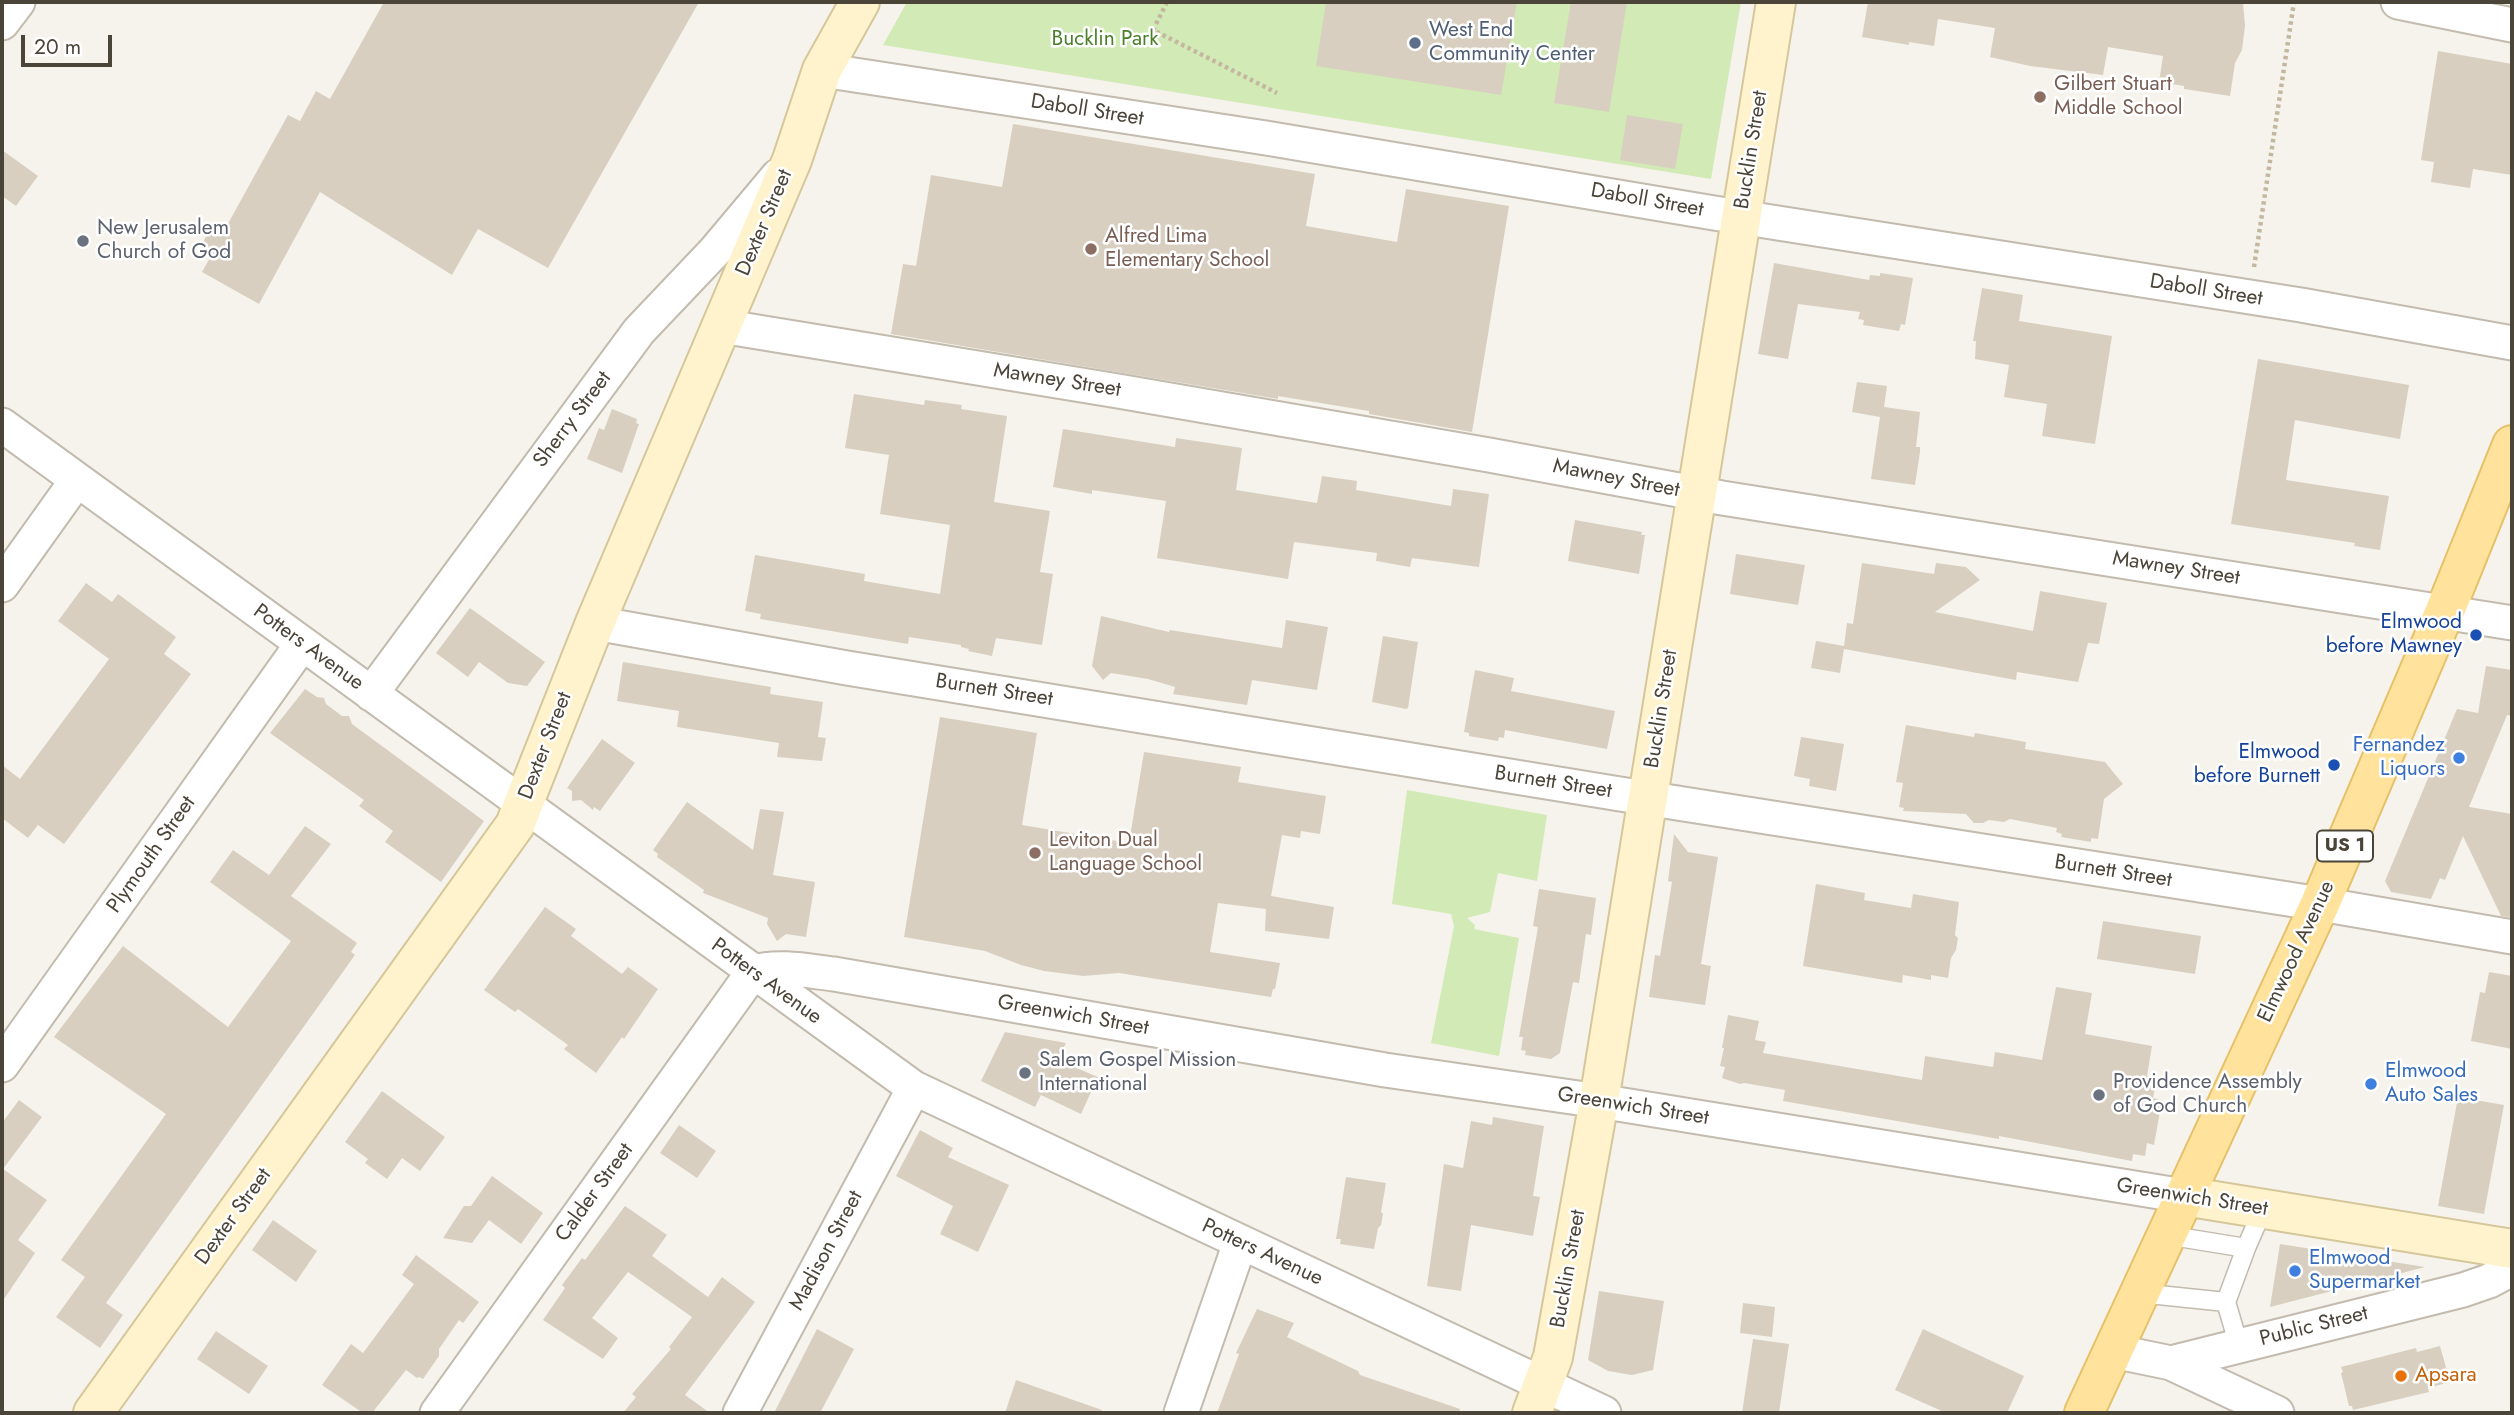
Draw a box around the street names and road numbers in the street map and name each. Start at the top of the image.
street label: Bucklin Street [1730,89,1774,211]
street label: Daboll Street [1029,90,1145,132]
street label: Dexter Street [731,166,799,280]
street label: Daboll Street [1589,179,1705,223]
street label: Daboll Street [2148,270,2264,312]
street label: Mawney Street [992,359,1122,403]
street label: Sherry Street [529,367,617,473]
street label: Mawney Street [1551,454,1681,504]
street label: Mawney Street [2111,547,2241,591]
street label: Potters Avenue [248,599,368,697]
street label: Bucklin Street [1640,648,1684,770]
street label: Burnett Street [934,669,1054,713]
street label: Dexter Street [514,689,578,803]
street label: Burnett Street [1493,761,1613,805]
street label: Plymouth Street [102,792,202,918]
road number: US 1 [2317,831,2373,862]
street label: Burnett Street [2053,850,2173,894]
street label: Elmwood Avenue [2253,877,2341,1027]
street label: Potters Avenue [706,933,826,1031]
street label: Greenwich Street [996,990,1150,1042]
street label: Greenwich Street [1556,1083,1710,1131]
street label: Calder Street [551,1139,639,1247]
street label: Dexter Street [191,1164,277,1270]
street label: Greenwich Street [2115,1174,2269,1222]
street label: Madison Street [785,1187,869,1315]
street label: Bucklin Street [1546,1208,1592,1330]
street label: Potters Avenue [1197,1214,1327,1292]
street label: Public Street [2257,1301,2371,1353]

